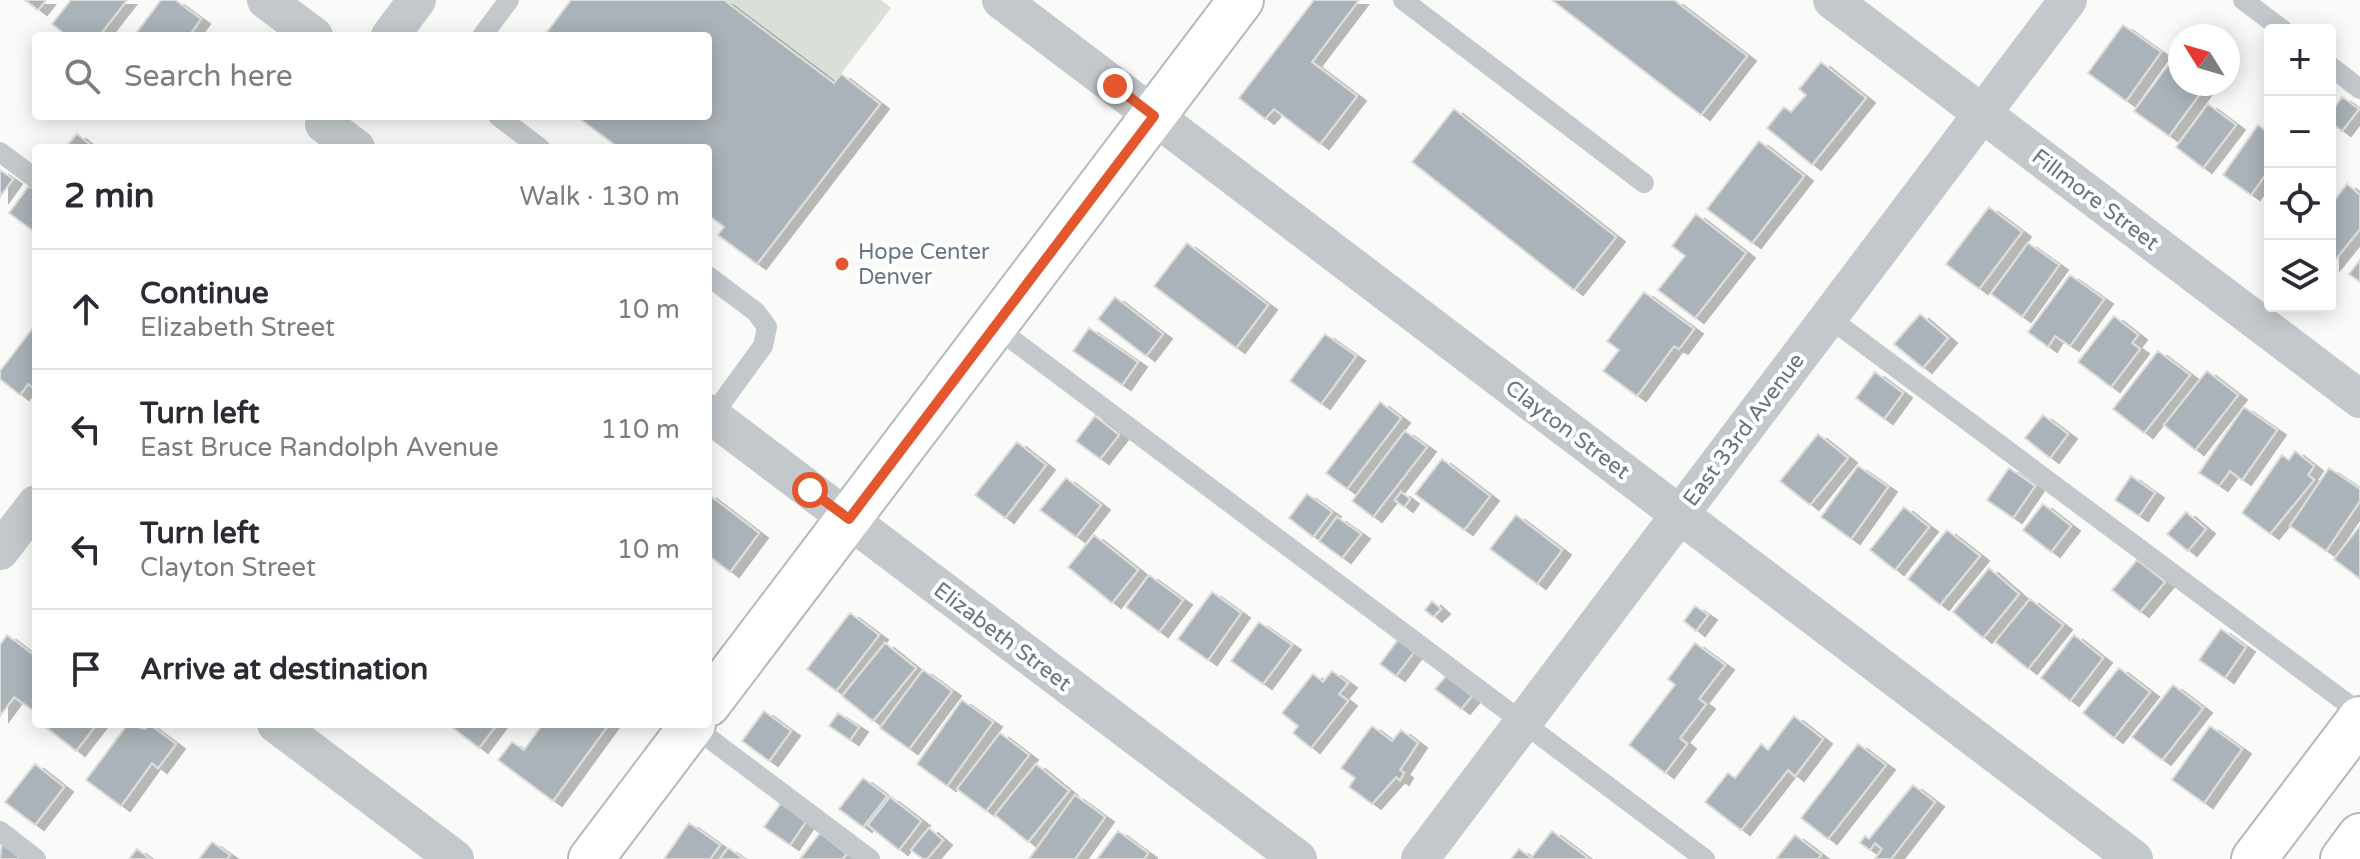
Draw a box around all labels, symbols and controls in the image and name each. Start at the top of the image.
north arrow [2168,24,2240,96]
map controls [2264,24,2336,312]
button: + [2264,24,2336,96]
search box [32,32,712,120]
icon: search [60,54,104,98]
text: Search here [124,58,293,95]
route end [1097,68,1133,104]
button: − [2264,96,2336,168]
street label: Fillmore Street [2027,144,2164,256]
button: locate [2264,168,2336,240]
text: 2 min [64,176,155,217]
text: Walk · 130 m [520,181,680,212]
place label: Hope Center Denver [858,239,990,290]
button: layers [2264,240,2336,312]
marker: Hope Center Denver [833,255,851,273]
text: Continue [140,275,269,312]
icon: ahead [64,287,108,331]
text: 10 m [617,294,680,325]
text: Elizabeth Street [140,312,335,343]
street label: East 33rd Avenue [1678,348,1810,511]
street label: Clayton Street [1500,375,1635,485]
text: Turn left [140,395,259,432]
icon: left [64,407,108,451]
text: 110 m [600,414,680,445]
text: East Bruce Randolph Avenue [140,432,499,463]
route start [792,472,828,508]
text: Turn left [140,515,259,552]
icon: left [64,527,108,571]
text: 10 m [617,534,680,565]
text: Clayton Street [140,552,316,583]
street label: Elizabeth Street [929,577,1076,697]
icon: arrive [64,647,108,691]
text: Arrive at destination [140,651,428,688]

